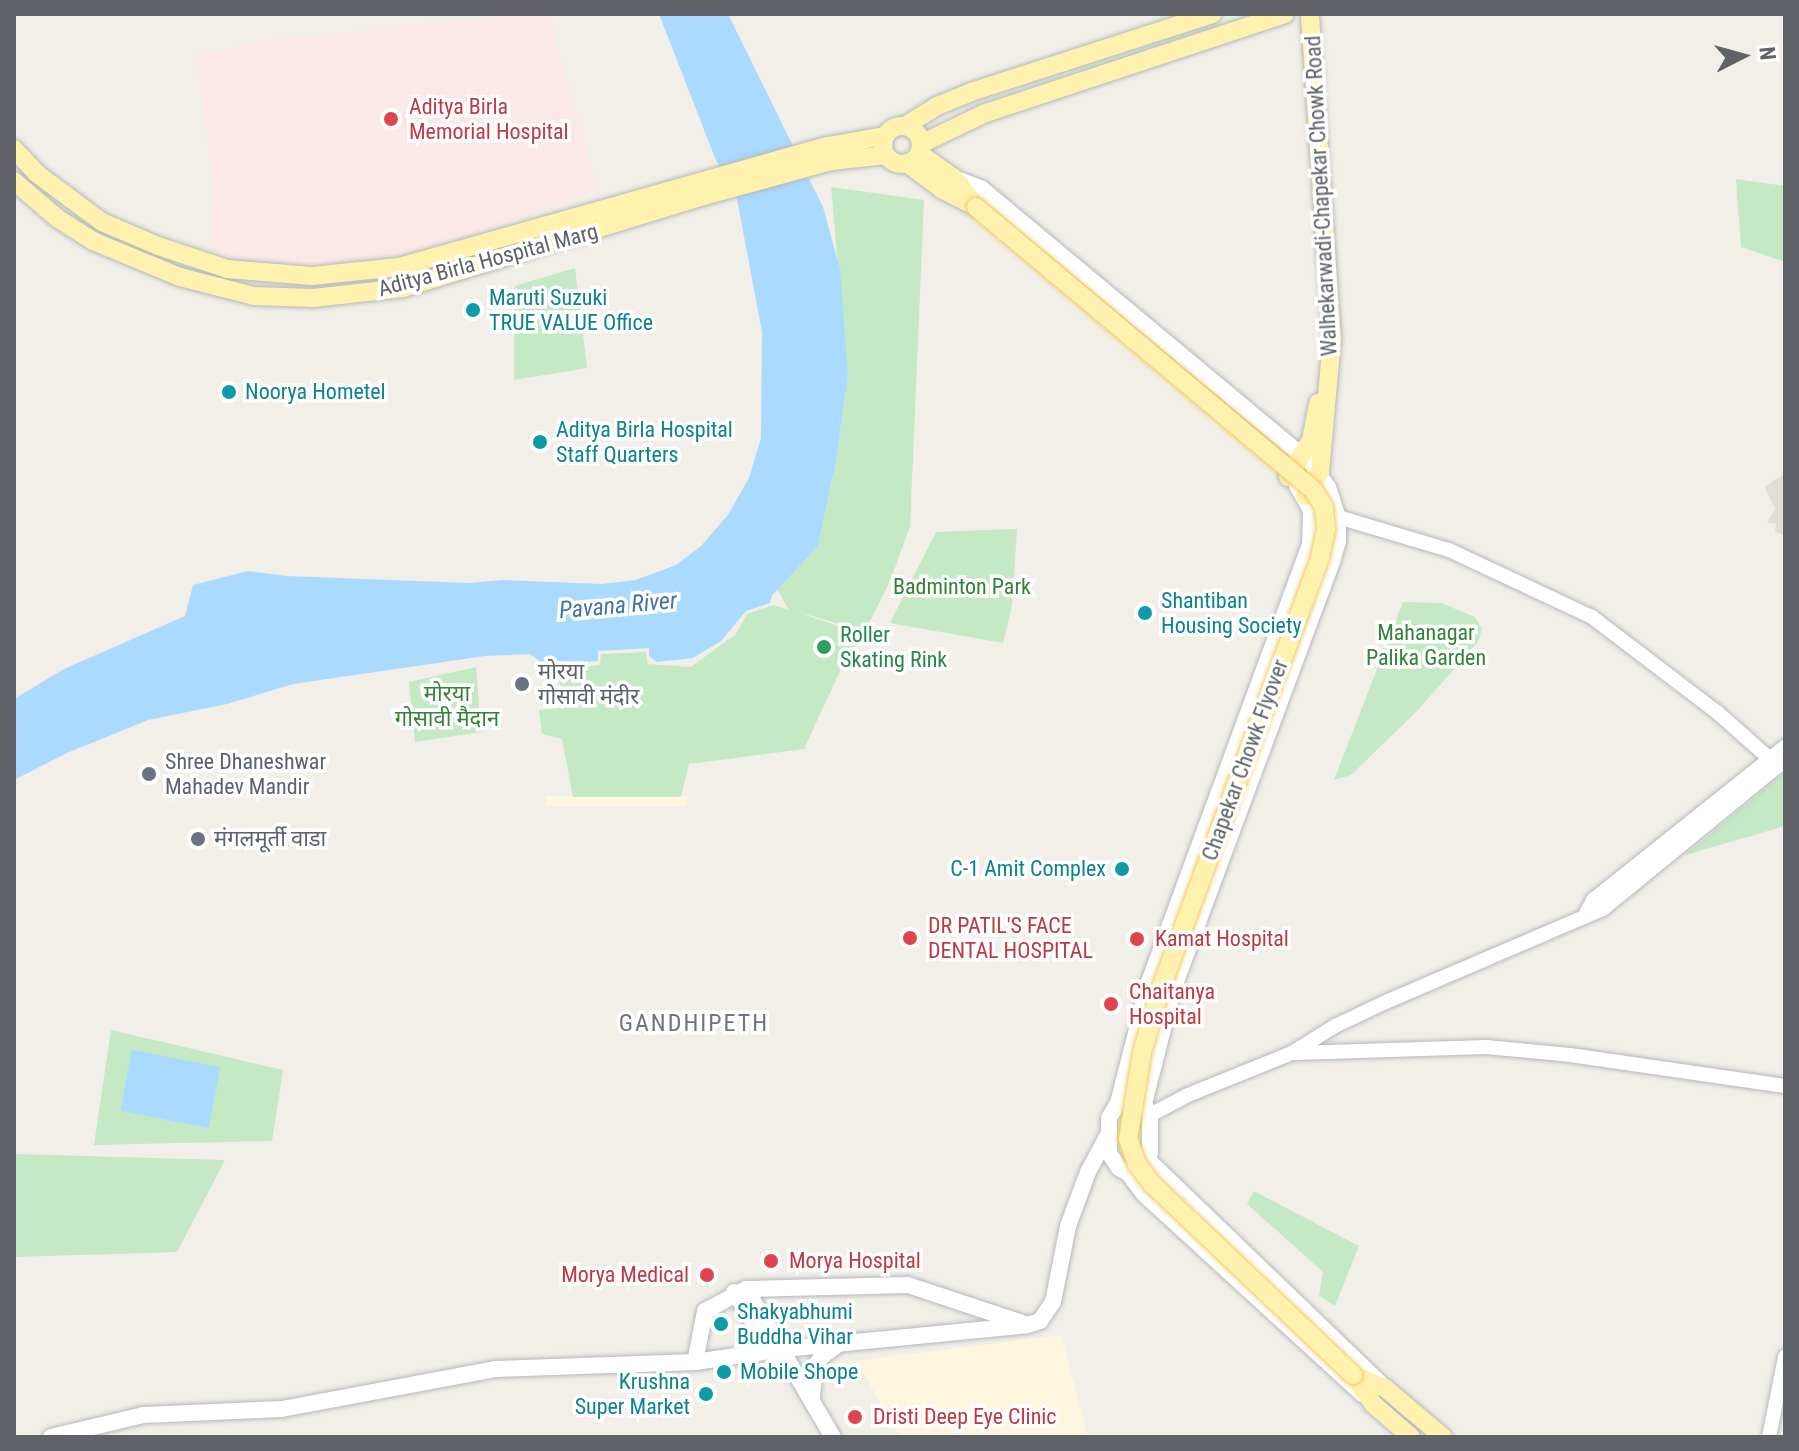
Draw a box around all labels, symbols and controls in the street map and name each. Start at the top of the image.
north arrow [1703,16,1783,96]
street label: Walhekarwadi-Chapekar Chowk Road [1299,35,1343,357]
text: N [1754,45,1781,61]
place label: Aditya Birla Memorial Hospital [409,93,569,144]
marker: Aditya Birla Memorial Hospital [380,108,402,130]
street label: Aditya Birla Hospital Marg [375,218,601,302]
place label: Maruti Suzuki TRUE VALUE Office [489,284,653,336]
marker: Maruti Suzuki TRUE VALUE Office [464,301,482,319]
place label: Noorya Hometel [245,379,386,405]
marker: Noorya Hometel [220,383,238,401]
place label: Aditya Birla Hospital Staff Quarters [556,416,733,468]
marker: Aditya Birla Hospital Staff Quarters [531,433,549,451]
park label: Badminton Park [893,574,1031,600]
water label: Pavana River [558,587,678,625]
place label: Shantiban Housing Society [1161,587,1302,638]
marker: Shantiban Housing Society [1136,604,1154,622]
park label: Mahanagar Palika Garden [1366,619,1486,670]
place label: Roller Skating Rink [840,621,947,672]
marker: Roller Skating Rink [815,638,833,656]
street label: Chapekar Chowk Flyover [1196,656,1294,864]
place label: मोरया गोसावी मंदीर [538,658,639,710]
marker: मोरया गोसावी मंदीर [513,675,531,693]
park label: मोरया गोसावी मैदान [395,680,499,732]
place label: Shree Dhaneshwar Mahadev Mandir [165,748,326,800]
marker: Shree Dhaneshwar Mahadev Mandir [140,765,158,783]
place label: मंगलमूर्ती वाडा [214,826,326,852]
marker: मंगलमूर्ती वाडा [189,830,207,848]
place label: C-1 Amit Complex [950,856,1106,882]
marker: C-1 Amit Complex [1113,860,1131,878]
place label: DR PATIL'S FACE DENTAL HOSPITAL [928,912,1093,964]
place label: Kamat Hospital [1155,926,1289,952]
marker: DR PATIL'S FACE DENTAL HOSPITAL [899,927,921,949]
marker: Kamat Hospital [1126,928,1148,950]
place label: Chaitanya Hospital [1129,978,1215,1030]
marker: Chaitanya Hospital [1100,993,1122,1015]
district label: GANDHIPETH [619,1010,769,1038]
place label: Morya Hospital [789,1248,921,1274]
marker: Morya Hospital [760,1250,782,1272]
place label: Morya Medical [561,1262,689,1288]
marker: Morya Medical [696,1264,718,1286]
place label: Shakyabhumi Buddha Vihar [737,1298,853,1350]
marker: Shakyabhumi Buddha Vihar [712,1315,730,1333]
place label: Mobile Shope [740,1359,858,1385]
marker: Mobile Shope [715,1363,733,1381]
place label: Krushna Super Market [575,1368,690,1420]
marker: Krushna Super Market [697,1385,715,1403]
place label: Dristi Deep Eye Clinic [873,1404,1057,1430]
marker: Dristi Deep Eye Clinic [844,1406,866,1428]

